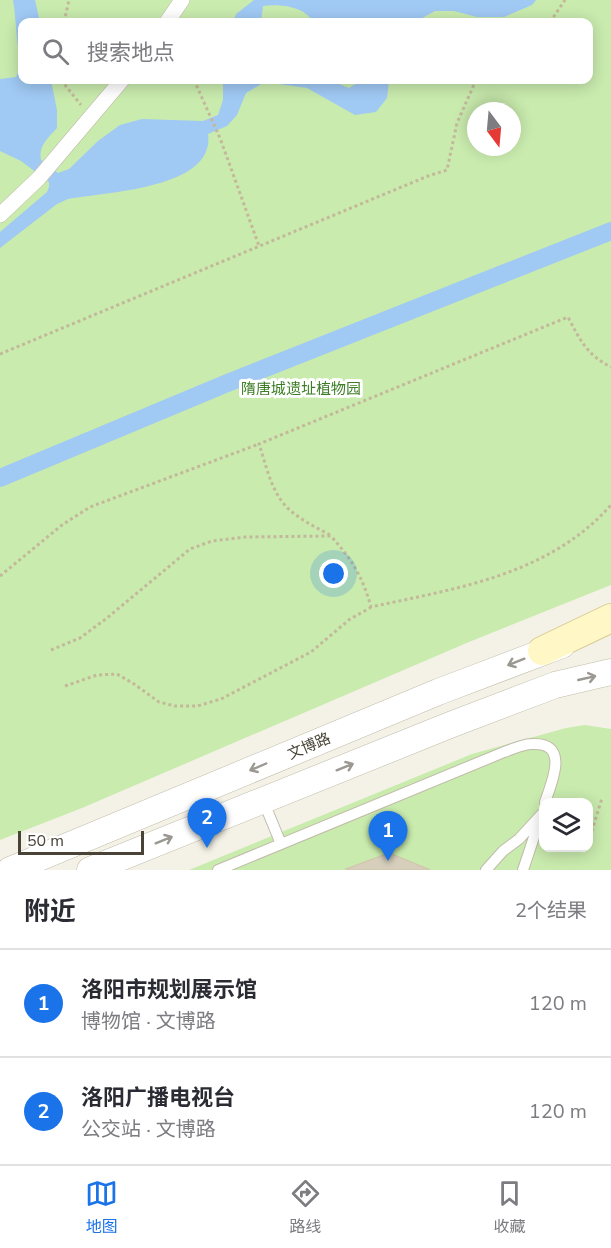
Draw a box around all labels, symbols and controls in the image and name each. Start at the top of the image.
search box [18,18,593,84]
icon: search [39,35,72,68]
text: 搜索地点 [87,38,175,68]
north arrow [467,102,521,156]
park label: 隋唐城遗址植物园 [241,379,361,399]
your location [319,559,348,588]
one-way arrow [507,657,525,668]
one-way arrow [577,671,596,683]
street label: 文博路 [284,728,334,764]
one-way arrow [335,761,354,772]
one-way arrow [249,762,267,773]
pin: 2 [188,798,226,848]
map controls [539,798,593,852]
button: layers [539,798,593,852]
pin: 1 [368,812,408,861]
scale bar [18,828,144,856]
text: 50 m [27,830,64,852]
one-way arrow [154,834,173,845]
text: 附近 [24,894,76,929]
text: 2个结果 [515,897,587,924]
text: 洛阳市规划展示馆 [81,975,257,1005]
text: 1 [38,990,50,1017]
text: 120 m [529,990,587,1017]
text: 博物馆 · 文博路 [81,1008,216,1035]
text: 洛阳广播电视台 [81,1083,235,1113]
text: 2 [38,1098,50,1125]
text: 120 m [529,1098,587,1125]
text: 公交站 · 文博路 [81,1116,216,1143]
tab: 地图 [85,1177,118,1238]
tab: 路线 [289,1177,322,1238]
tab: 收藏 [493,1177,526,1238]

